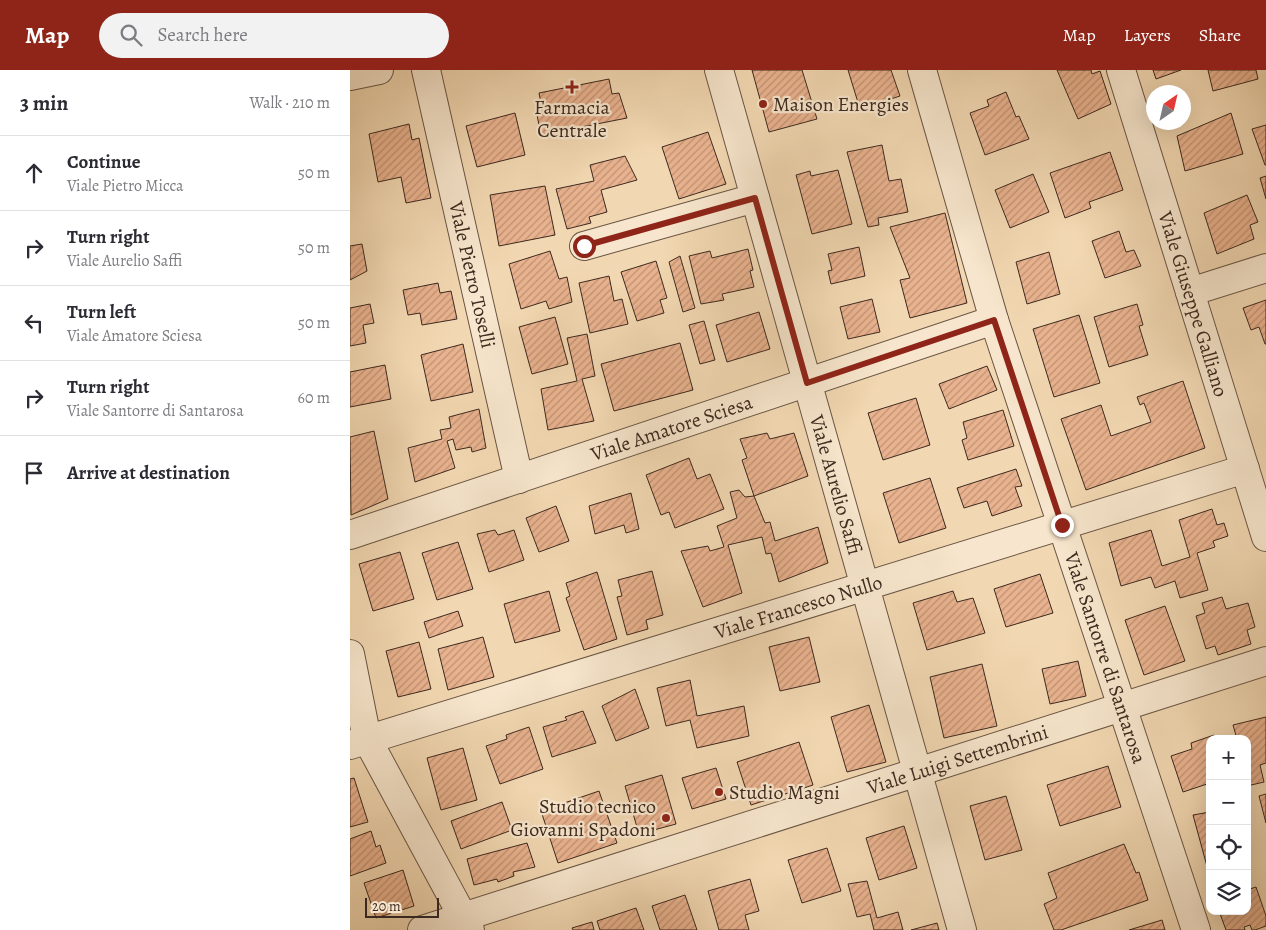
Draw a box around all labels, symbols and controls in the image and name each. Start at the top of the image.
search box [99,13,449,58]
text: Map [25,19,69,51]
icon: search [117,21,145,49]
text: Search here [157,22,248,48]
text: Map [1063,23,1096,47]
text: Layers [1124,23,1171,47]
text: Share [1199,23,1241,47]
marker: Farmacia Centrale [566,81,578,93]
north arrow [1146,85,1191,130]
text: 3 min [20,89,68,117]
place label: Maison Energies [773,91,909,118]
text: Walk · 210 m [249,92,330,114]
place label: Farmacia Centrale [534,94,611,144]
marker: Maison Energies [757,98,769,110]
text: Continue [67,149,141,175]
icon: ahead [20,159,48,187]
text: 50 m [298,162,330,184]
text: Viale Pietro Micca [67,175,184,197]
street label: Viale Pietro Toselli [443,198,502,351]
street label: Viale Giuseppe Galliano [1152,207,1235,400]
text: Turn right [67,224,149,250]
icon: right [20,234,48,262]
route start [573,235,596,258]
text: 50 m [298,237,330,259]
text: Viale Aurelio Saffi [67,250,183,272]
text: Turn left [67,299,136,325]
icon: left [20,309,48,337]
text: 50 m [298,312,330,334]
text: Viale Amatore Sciesa [67,325,202,347]
text: Turn right [67,374,149,400]
icon: right [20,384,48,412]
text: 60 m [298,387,330,409]
street label: Viale Amatore Sciesa [586,388,757,468]
text: Viale Santorre di Santarosa [67,400,244,422]
street label: Viale Aurelio Saffi [803,411,869,558]
icon: arrive [20,459,48,487]
text: Arrive at destination [67,460,230,486]
route end [1051,514,1074,537]
street label: Viale Santorre di Santarosa [1058,548,1154,768]
street label: Viale Francesco Nullo [710,568,885,646]
street label: Viale Luigi Settembrini [863,718,1051,801]
map controls [1206,735,1251,915]
button: + [1206,735,1251,780]
place label: Studio Magni [729,779,840,806]
button: − [1206,780,1251,825]
marker: Studio Magni [713,786,725,798]
place label: Studio tecnico Giovanni Spadoni [511,793,656,843]
marker: Studio tecnico Giovanni Spadoni [660,812,672,824]
button: locate [1206,825,1251,870]
button: layers [1206,870,1251,915]
scale bar [365,895,439,918]
text: 20 m [372,897,401,916]

